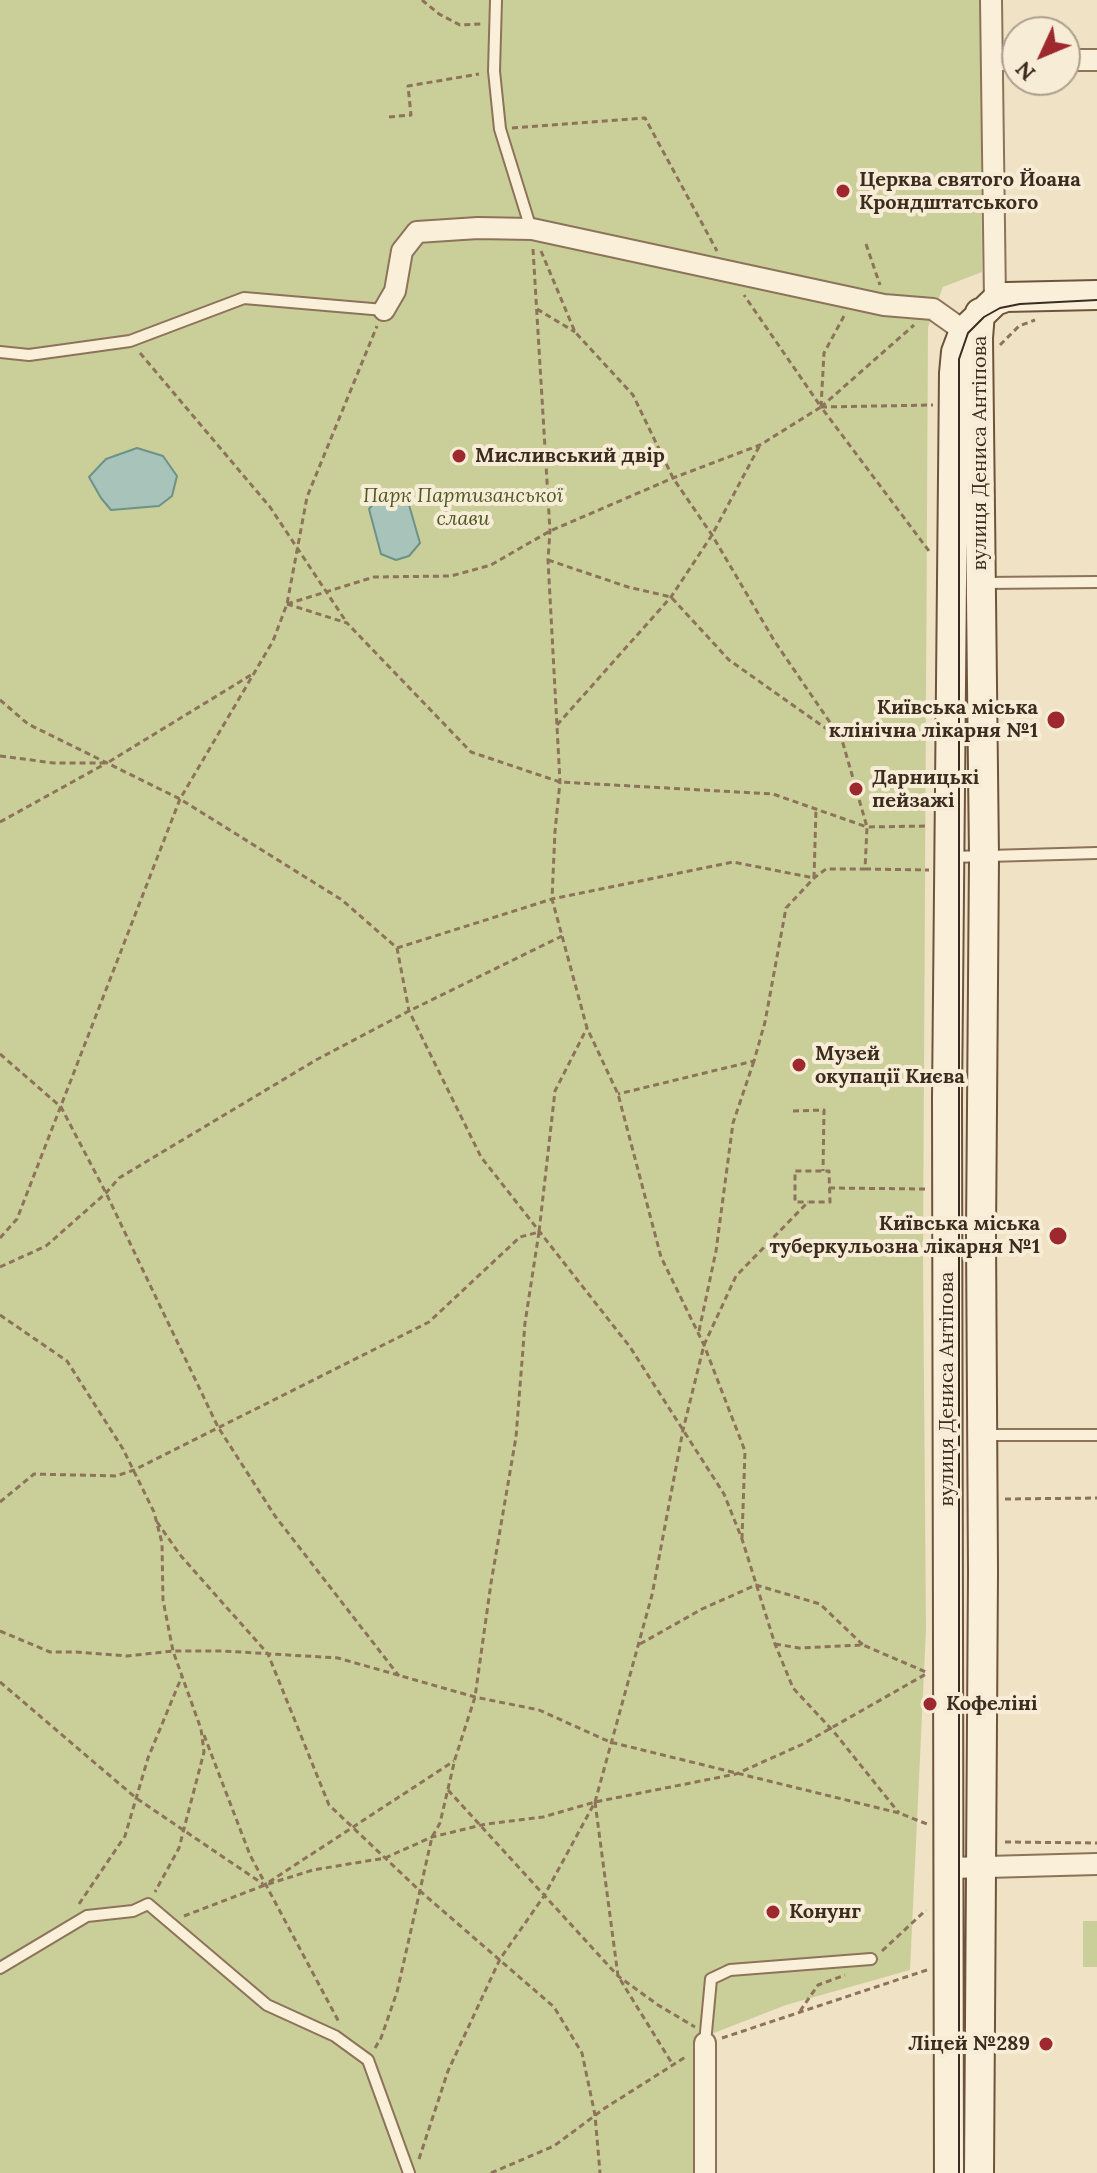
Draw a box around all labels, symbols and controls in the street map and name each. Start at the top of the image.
north arrow [1001,16,1081,96]
text: N [1009,55,1041,87]
place label: Церква святого Йоана Крондштатського [859,168,1081,215]
marker: Церква святого Йоана Крондштатського [834,182,852,200]
street label: вулиця Дениса Антіпова [968,336,992,570]
place label: Мисливський двір [475,444,665,468]
marker: Мисливський двір [450,447,468,465]
park label: Парк Партизанської слави [363,484,563,531]
place label: Київська міська клінічна лікарня №1 [829,696,1038,743]
marker: Київська міська клінічна лікарня №1 [1045,709,1067,731]
place label: Дарницькі пейзажі [872,766,979,813]
marker: Дарницькі пейзажі [847,780,865,798]
place label: Музей окупації Києва [815,1042,965,1089]
marker: Музей окупації Києва [790,1056,808,1074]
place label: Київська міська туберкульозна лікарня №1 [770,1212,1040,1259]
marker: Київська міська туберкульозна лікарня №1 [1047,1225,1069,1247]
street label: вулиця Дениса Антіпова [935,1272,959,1506]
place label: Кофеліні [946,1692,1038,1716]
marker: Кофеліні [921,1695,939,1713]
place label: Конунг [789,1900,861,1924]
marker: Конунг [764,1903,782,1921]
place label: Ліцей №289 [908,2032,1030,2056]
marker: Ліцей №289 [1037,2035,1055,2053]

